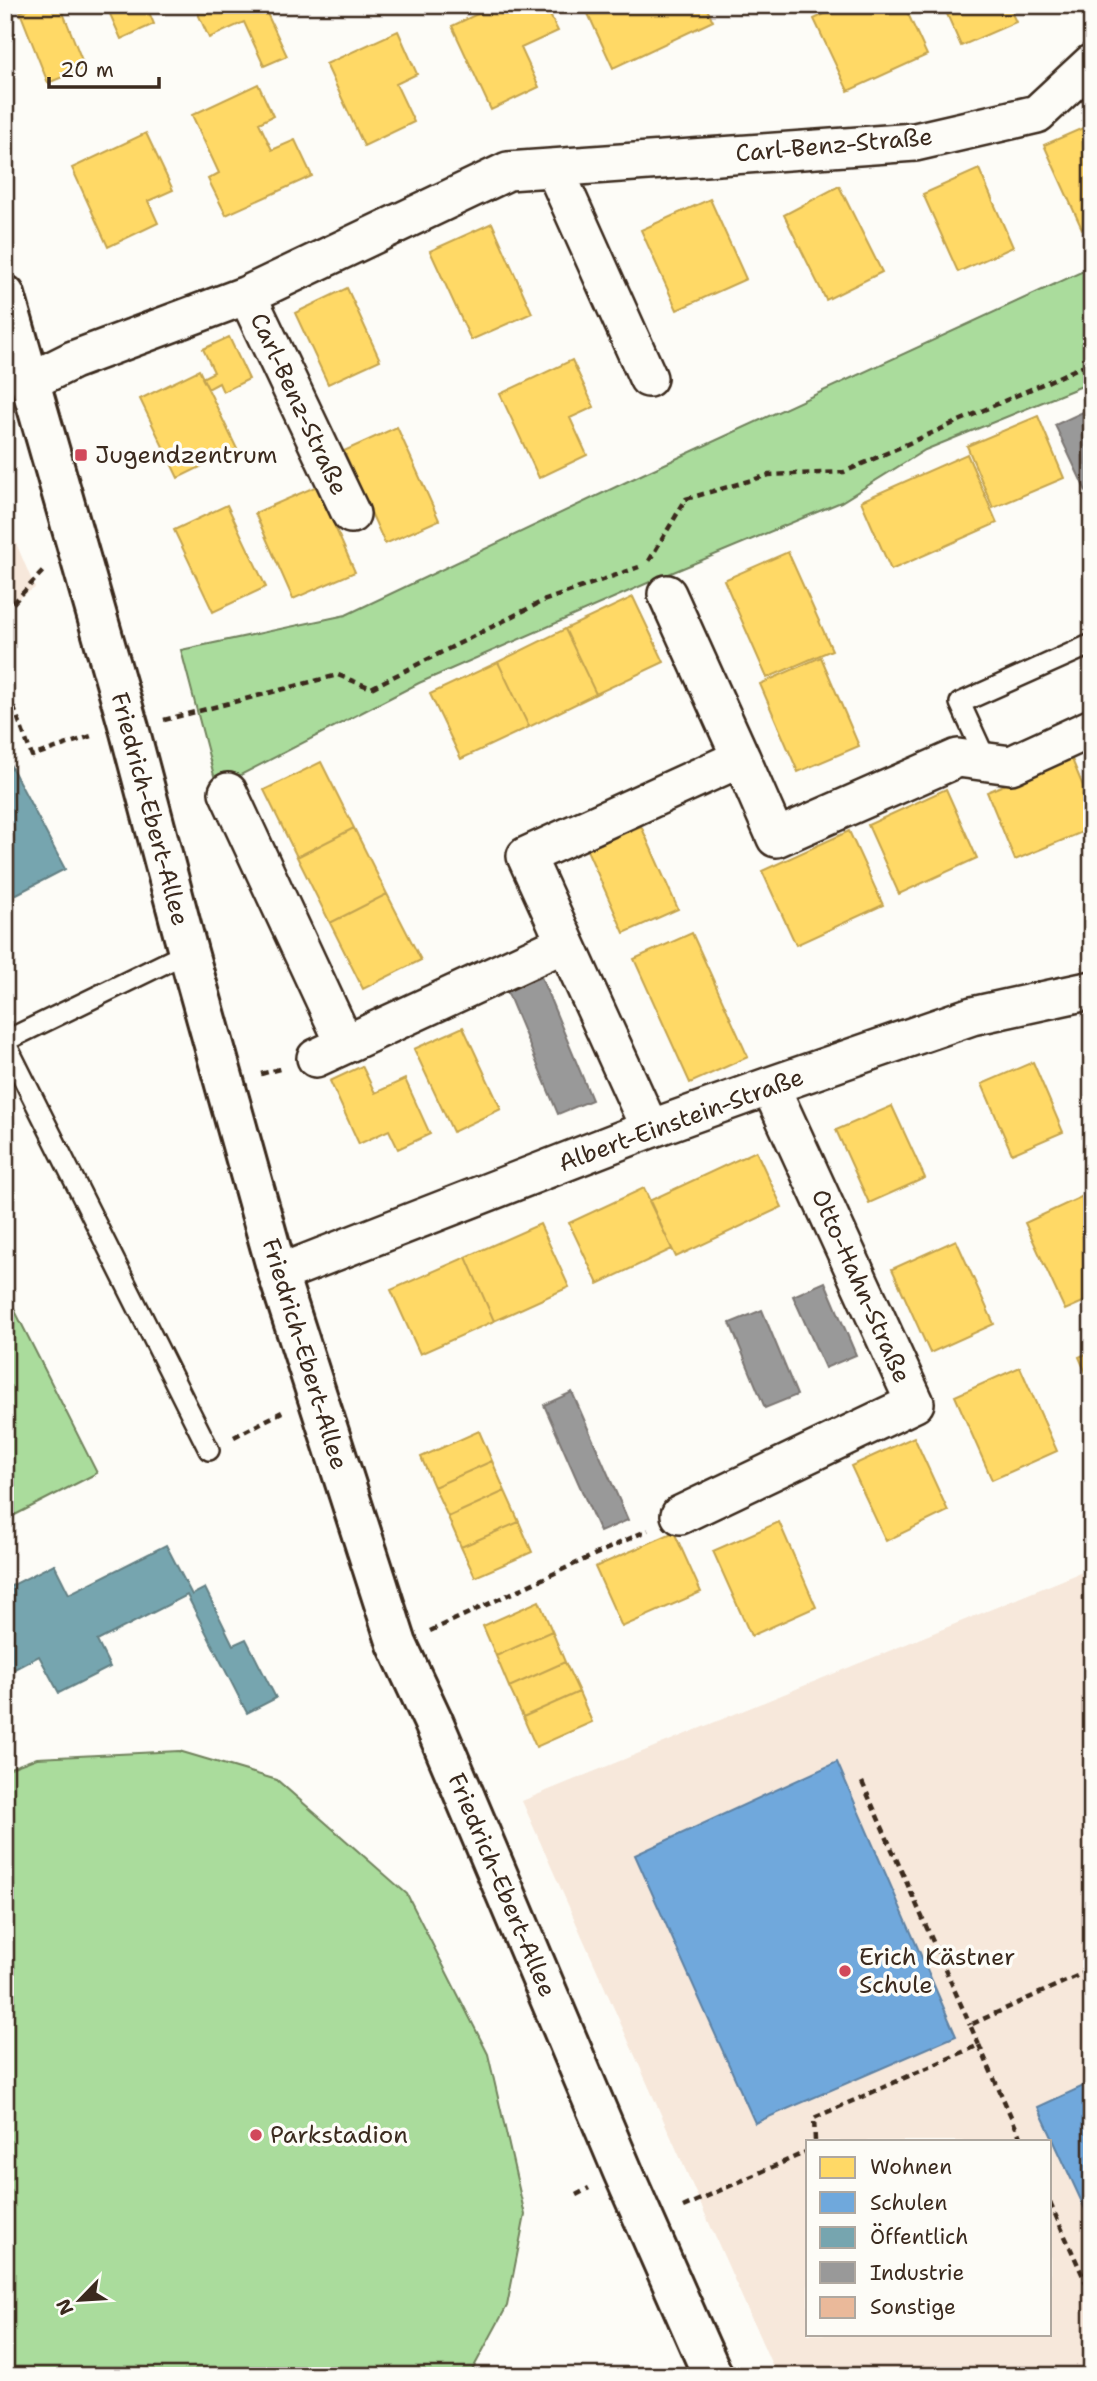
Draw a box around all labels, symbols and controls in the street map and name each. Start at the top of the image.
scale bar [49,46,159,90]
text: 20 m [60,56,114,84]
street label: Carl-Benz-Straße [734,120,934,170]
street label: Carl-Benz-Straße [243,308,355,500]
place label: Jugendzentrum [95,439,277,471]
marker: Jugendzentrum [73,447,89,463]
street label: Friedrich-Ebert-Allee [103,689,197,929]
street label: Albert-Einstein-Straße [554,1061,808,1179]
street label: Otto-Hahn-Straße [804,1184,918,1388]
street label: Friedrich-Ebert-Allee [255,1234,355,1474]
street label: Friedrich-Ebert-Allee [440,1768,564,2002]
place label: Erich Kästner Schule [859,1941,1015,2001]
marker: Erich Kästner Schule [837,1963,853,1979]
place label: Parkstadion [270,2119,408,2151]
marker: Parkstadion [248,2127,264,2143]
legend [806,2140,1052,2336]
text: Wohnen [870,2153,952,2181]
text: Schulen [870,2189,947,2217]
text: Öffentlich [870,2223,968,2251]
text: Industrie [870,2259,964,2287]
north arrow [46,2266,116,2336]
text: Sonstige [870,2293,956,2321]
text: N [51,2295,80,2319]

